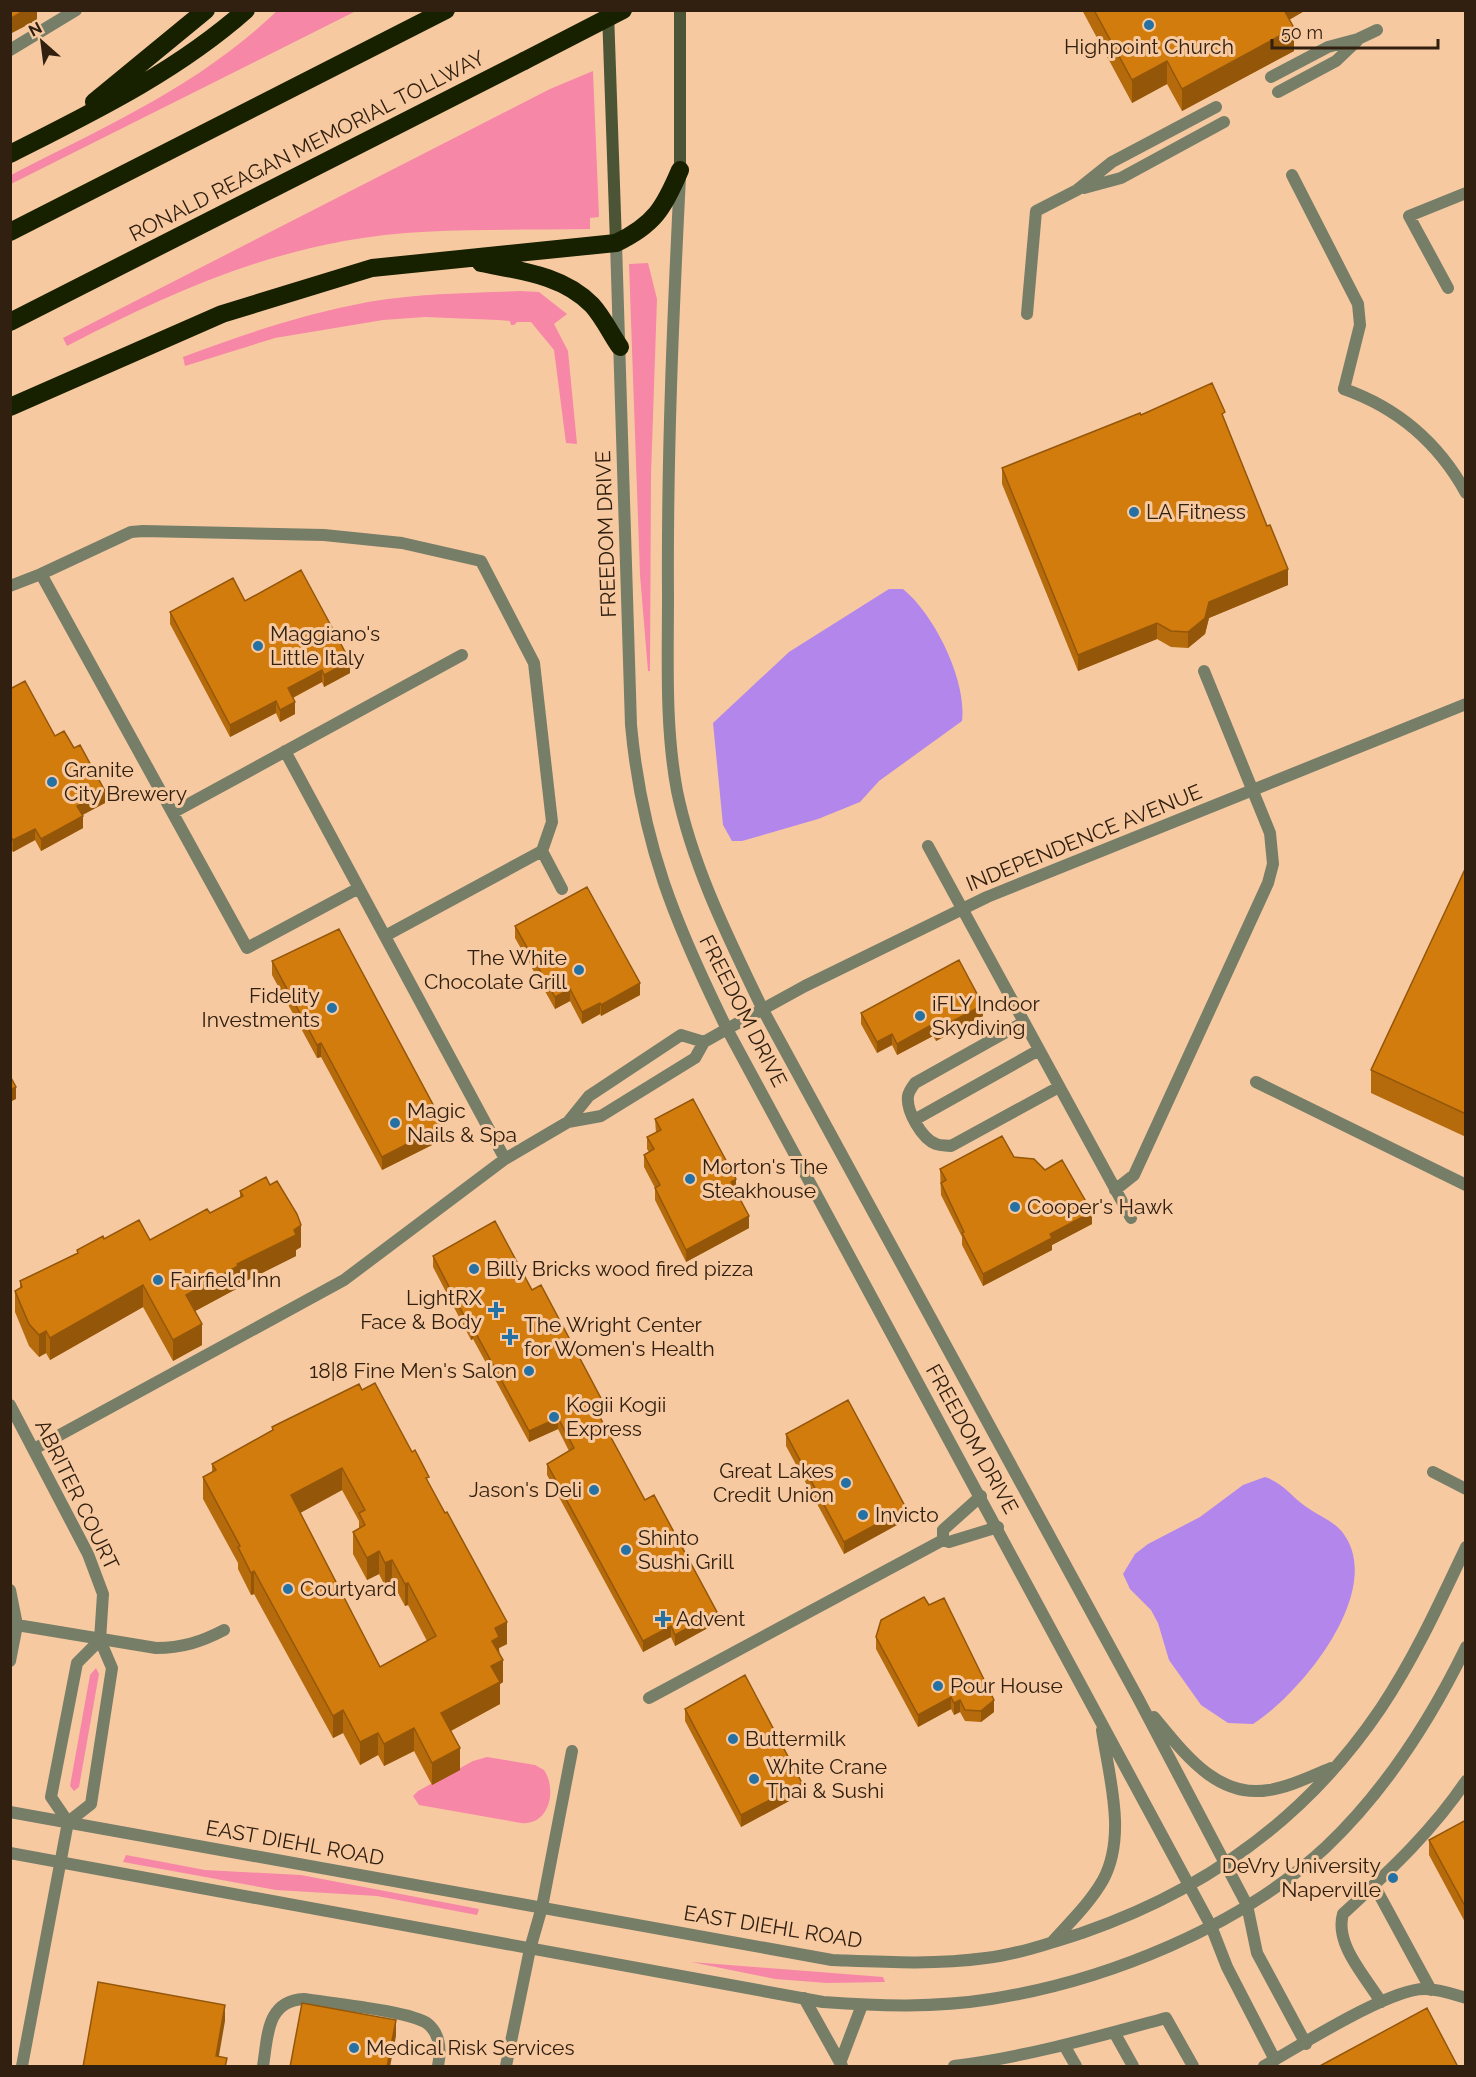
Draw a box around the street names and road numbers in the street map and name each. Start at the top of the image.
street label: RONALD REAGAN MEMORIAL TOLLWAY [125,44,489,247]
street label: FREEDOM DRIVE [590,450,621,618]
street label: INDEPENDENCE AVENUE [962,779,1205,896]
street label: FREEDOM DRIVE [694,931,793,1091]
street label: FREEDOM DRIVE [921,1360,1024,1518]
street label: ABRITER COURT [30,1416,125,1574]
street label: EAST DIEHL ROAD [204,1815,386,1871]
street label: EAST DIEHL ROAD [682,1900,864,1953]

